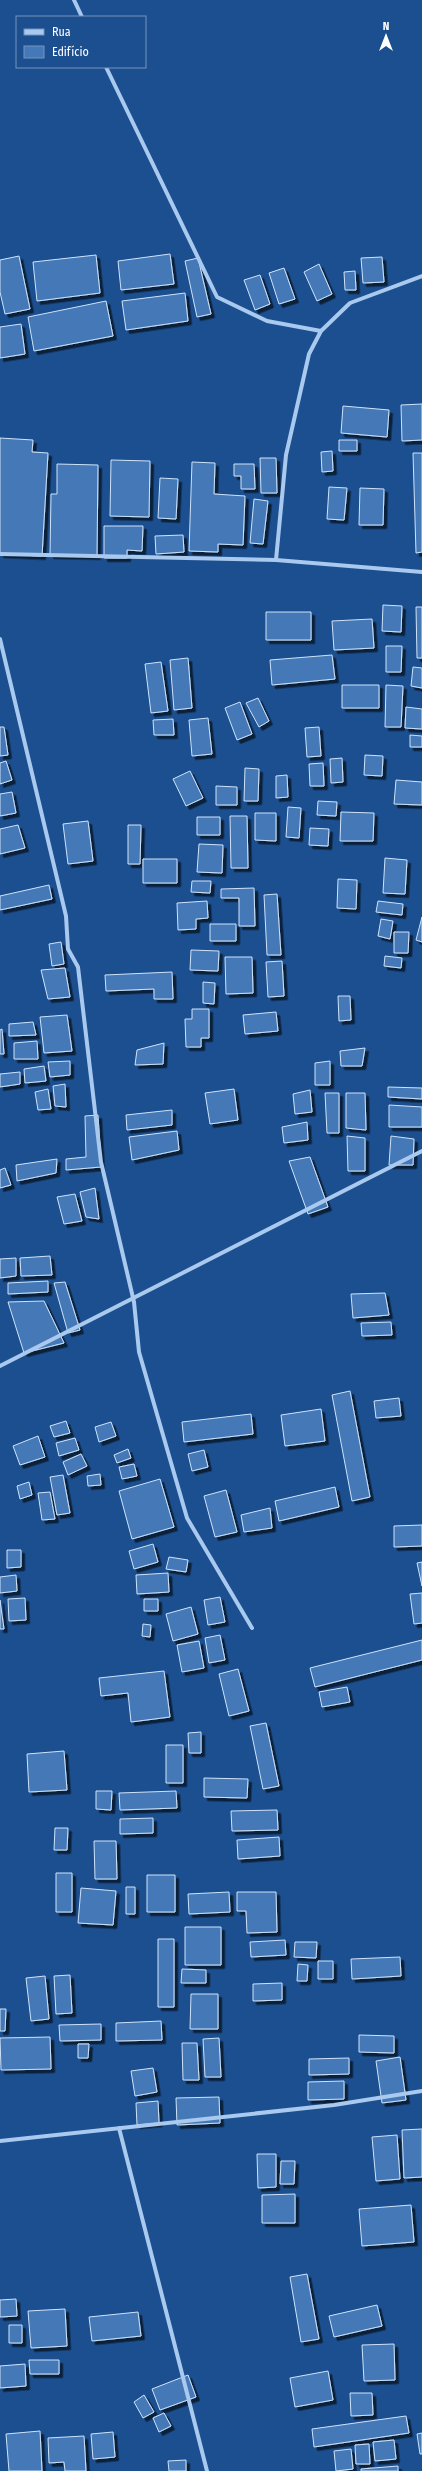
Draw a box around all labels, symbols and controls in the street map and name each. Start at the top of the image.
legend [16,16,146,68]
north arrow [366,16,406,56]
text: N [383,20,389,33]
text: Rua [52,25,71,39]
text: Edifício [52,45,89,59]

